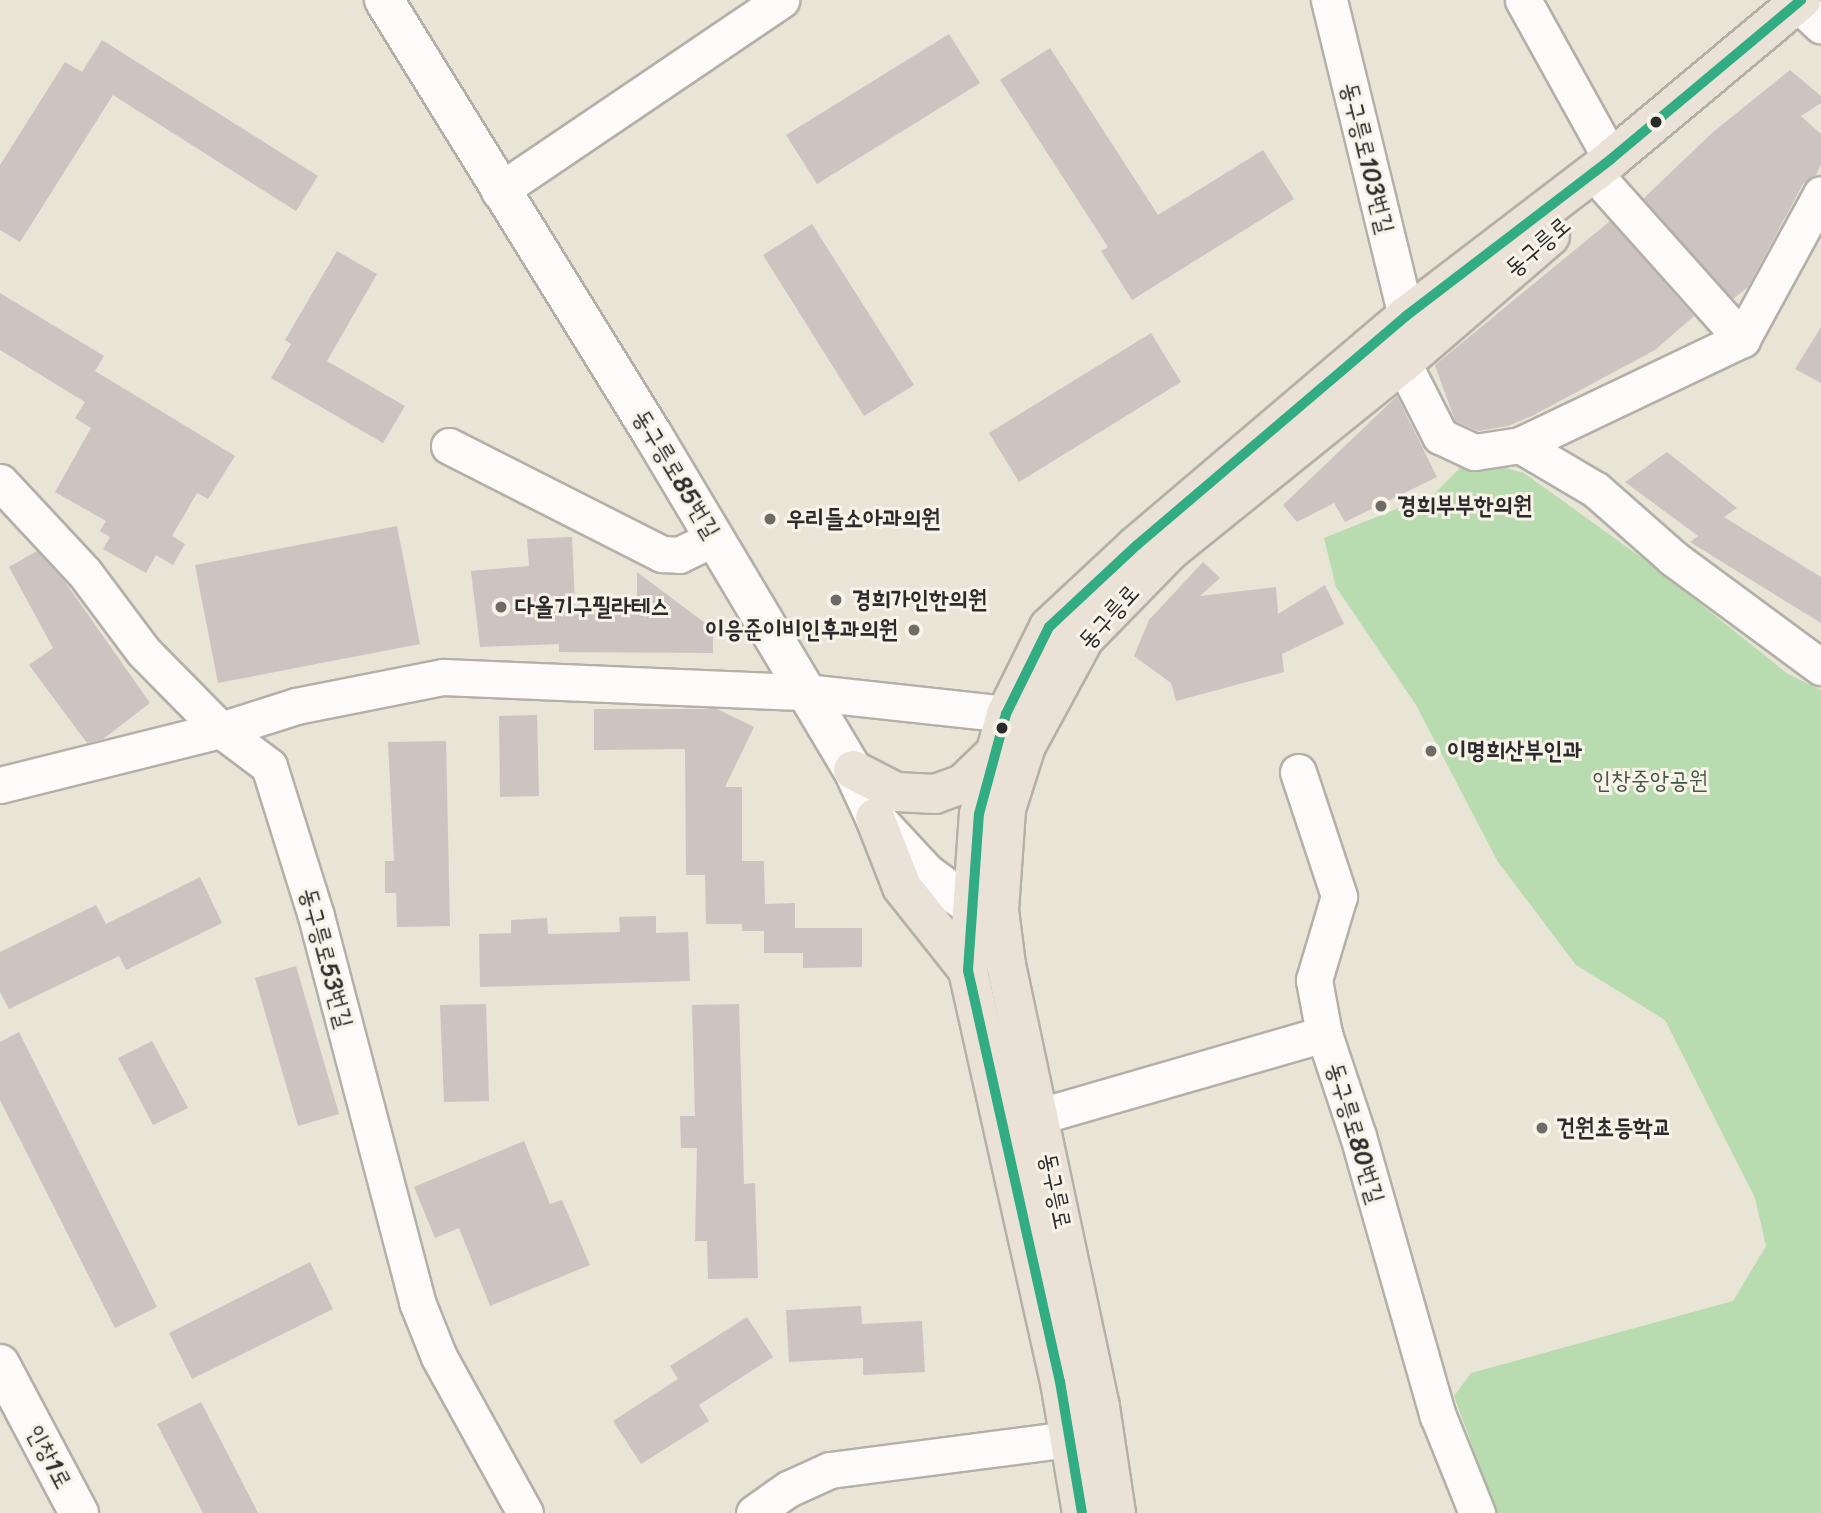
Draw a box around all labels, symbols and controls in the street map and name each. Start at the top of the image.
street label: 동구릉로103번길 [1334,80,1400,236]
unlabelled marker [1649,115,1663,129]
street label: 동구릉로 [1499,211,1577,283]
street label: 동구릉로85번길 [626,404,726,544]
place label: 경희부부한의원 [1397,492,1532,520]
marker: 경희부부한의원 [1371,496,1391,516]
place label: 우리들소아과의원 [786,505,940,533]
marker: 우리들소아과의원 [760,509,780,529]
street label: 동구릉로 [1072,579,1146,655]
place label: 경희가인한의원 [852,586,987,614]
marker: 경희가인한의원 [826,590,846,610]
place label: 다올기구필라테스 [515,593,670,621]
marker: 다올기구필라테스 [493,599,509,615]
place label: 이응준이비인후과의원 [705,616,898,644]
marker: 이응준이비인후과의원 [904,620,924,640]
unlabelled marker [995,721,1009,735]
place label: 이명희산부인과 [1447,737,1582,765]
marker: 이명희산부인과 [1421,741,1441,761]
park label: 인창중앙공원 [1592,767,1708,795]
street label: 동구릉로53번길 [293,885,359,1031]
street label: 동구릉로80번길 [1320,1059,1390,1207]
place label: 건원초등학교 [1556,1114,1672,1142]
marker: 건원초등학교 [1534,1120,1550,1136]
street label: 동구릉로 [1033,1150,1077,1232]
street label: 인창1로 [20,1420,78,1494]

